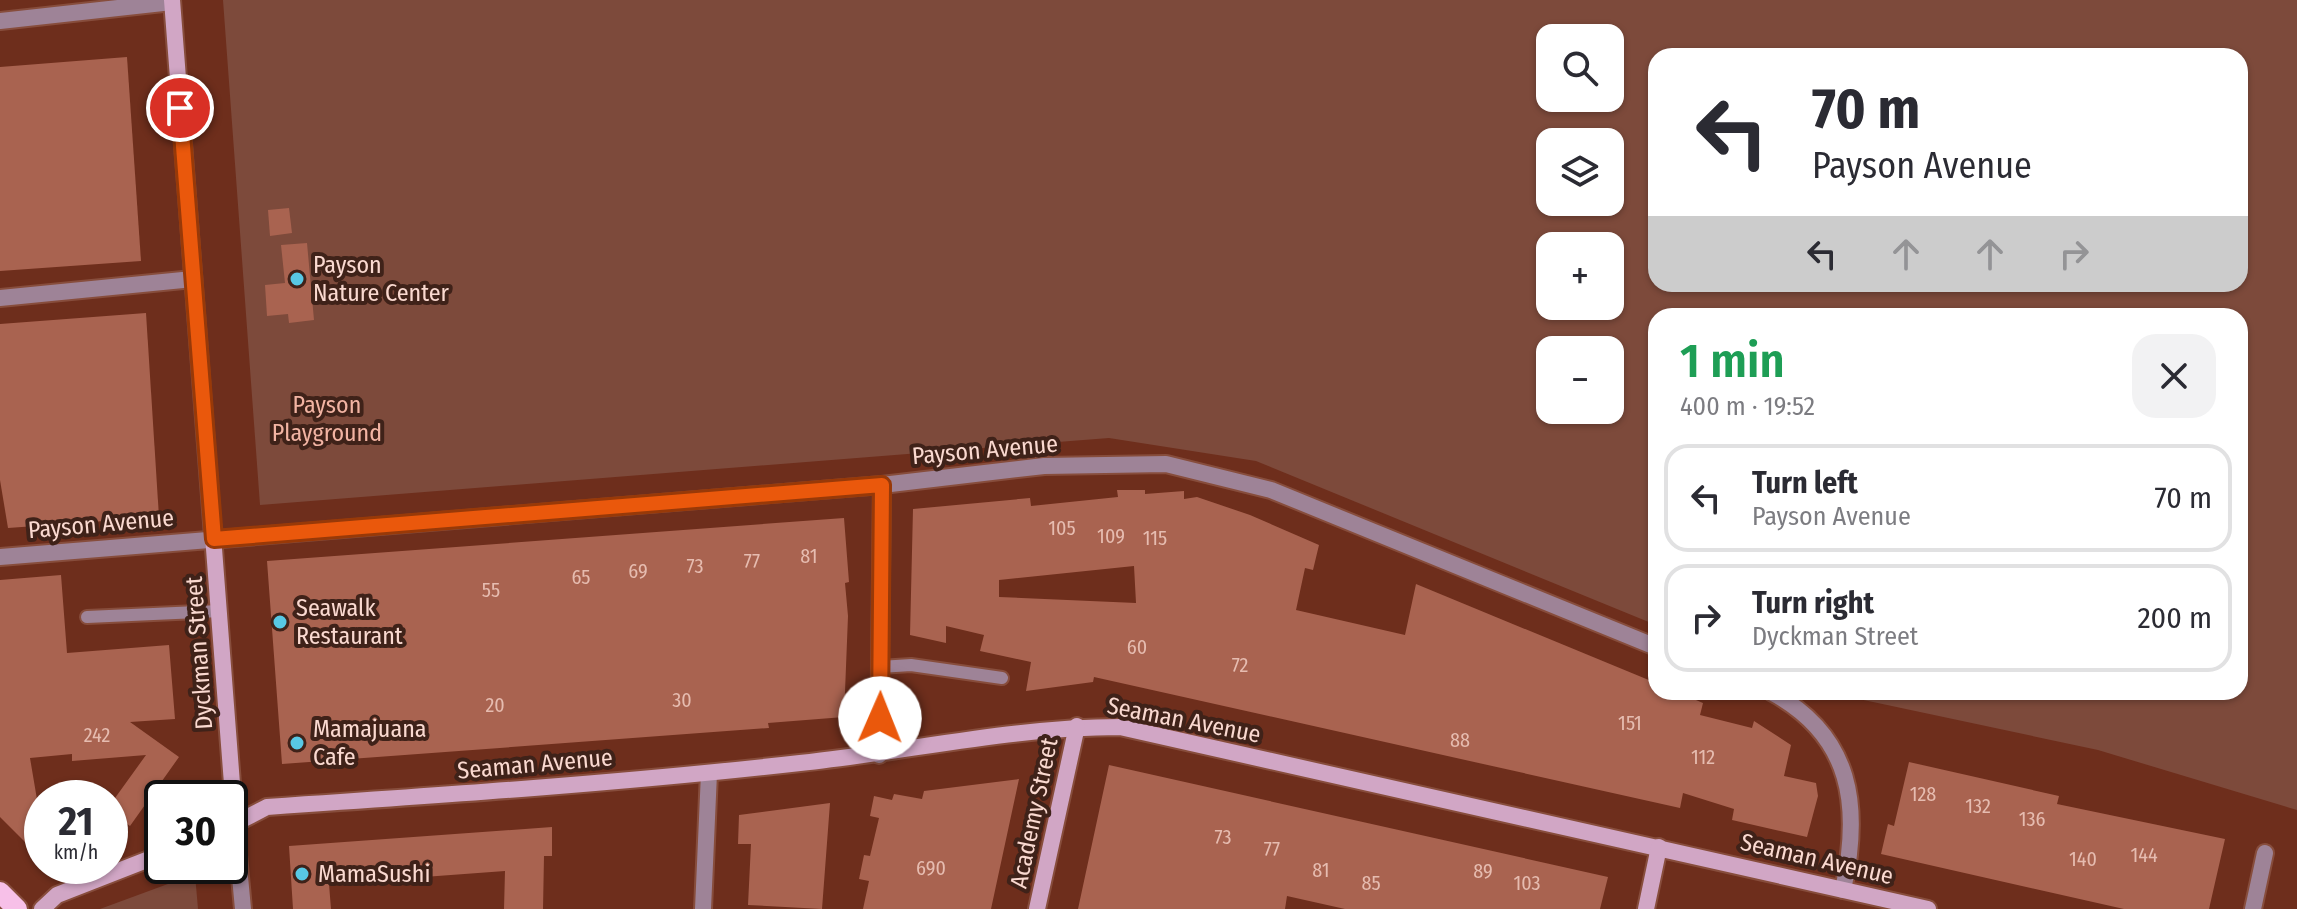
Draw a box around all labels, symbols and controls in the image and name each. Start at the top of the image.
map controls [1536,24,1624,424]
button: search [1536,24,1624,112]
pin [146,74,214,142]
text: 70 m [1812,76,1920,143]
icon: left [1680,80,1784,184]
icon: arrive [158,86,202,130]
button: layers [1536,128,1624,216]
text: Payson Avenue [1812,144,2032,188]
button: + [1536,232,1624,320]
icon: left [1800,232,1844,276]
icon: ahead [1884,232,1928,276]
icon: ahead [1968,232,2012,276]
icon: right [2052,232,2096,276]
place label: Payson Nature Center [313,251,449,307]
marker: Payson Nature Center [288,270,306,288]
text: 1 min [1680,332,1785,390]
button: close [2132,334,2216,418]
button: − [1536,336,1624,424]
park label: Payson Playground [272,391,382,447]
text: 400 m · 19:52 [1680,391,1815,422]
street label: Payson Avenue [911,430,1059,470]
text: Turn left [1752,465,1858,501]
icon: left [1684,476,1728,520]
text: 70 m [2154,480,2212,516]
text: Payson Avenue [1752,501,1911,532]
street label: Payson Avenue [27,504,175,544]
house number: 105 [1048,516,1076,540]
house number: 109 [1097,524,1125,548]
house number: 115 [1143,526,1167,550]
house number: 81 [800,544,818,568]
house number: 77 [744,549,760,573]
house number: 73 [687,554,703,578]
house number: 69 [628,559,648,583]
house number: 65 [572,565,591,589]
street label: Dyckman Street [180,575,218,731]
house number: 55 [482,578,500,602]
text: Turn right [1752,585,1874,621]
place label: Seawalk Restaurant [296,594,403,650]
icon: right [1684,596,1728,640]
text: 200 m [2137,600,2212,636]
marker: Seawalk Restaurant [271,613,289,631]
text: Dyckman Street [1752,621,1918,652]
house number: 60 [1127,635,1147,659]
house number: 72 [1232,653,1249,677]
position arrow [838,676,922,760]
house number: 30 [672,688,692,712]
street label: Seaman Avenue [1105,691,1263,749]
house number: 20 [485,693,505,717]
house number: 151 [1618,711,1642,735]
place label: Mamajuana Cafe [313,715,427,771]
house number: 242 [84,723,111,747]
house number: 88 [1450,728,1470,752]
marker: Mamajuana Cafe [288,734,306,752]
street label: Academy Street [1004,735,1064,891]
street label: Seaman Avenue [456,743,614,785]
house number: 112 [1691,745,1715,769]
speed limit sign: 30 [144,780,248,884]
house number: 128 [1910,782,1936,806]
house number: 132 [1965,794,1991,818]
text: 21 [59,798,93,846]
house number: 136 [2019,807,2045,831]
house number: 73 [1215,825,1231,849]
street label: Seaman Avenue [1738,828,1896,890]
house number: 77 [1264,837,1280,861]
text: km/h [54,840,98,864]
house number: 144 [2130,843,2158,867]
house number: 140 [2069,847,2097,871]
house number: 690 [916,856,946,880]
house number: 81 [1312,858,1330,882]
house number: 89 [1473,859,1493,883]
place label: MamaSushi [318,860,430,888]
marker: MamaSushi [293,865,311,883]
house number: 85 [1361,871,1381,895]
house number: 103 [1513,871,1541,895]

